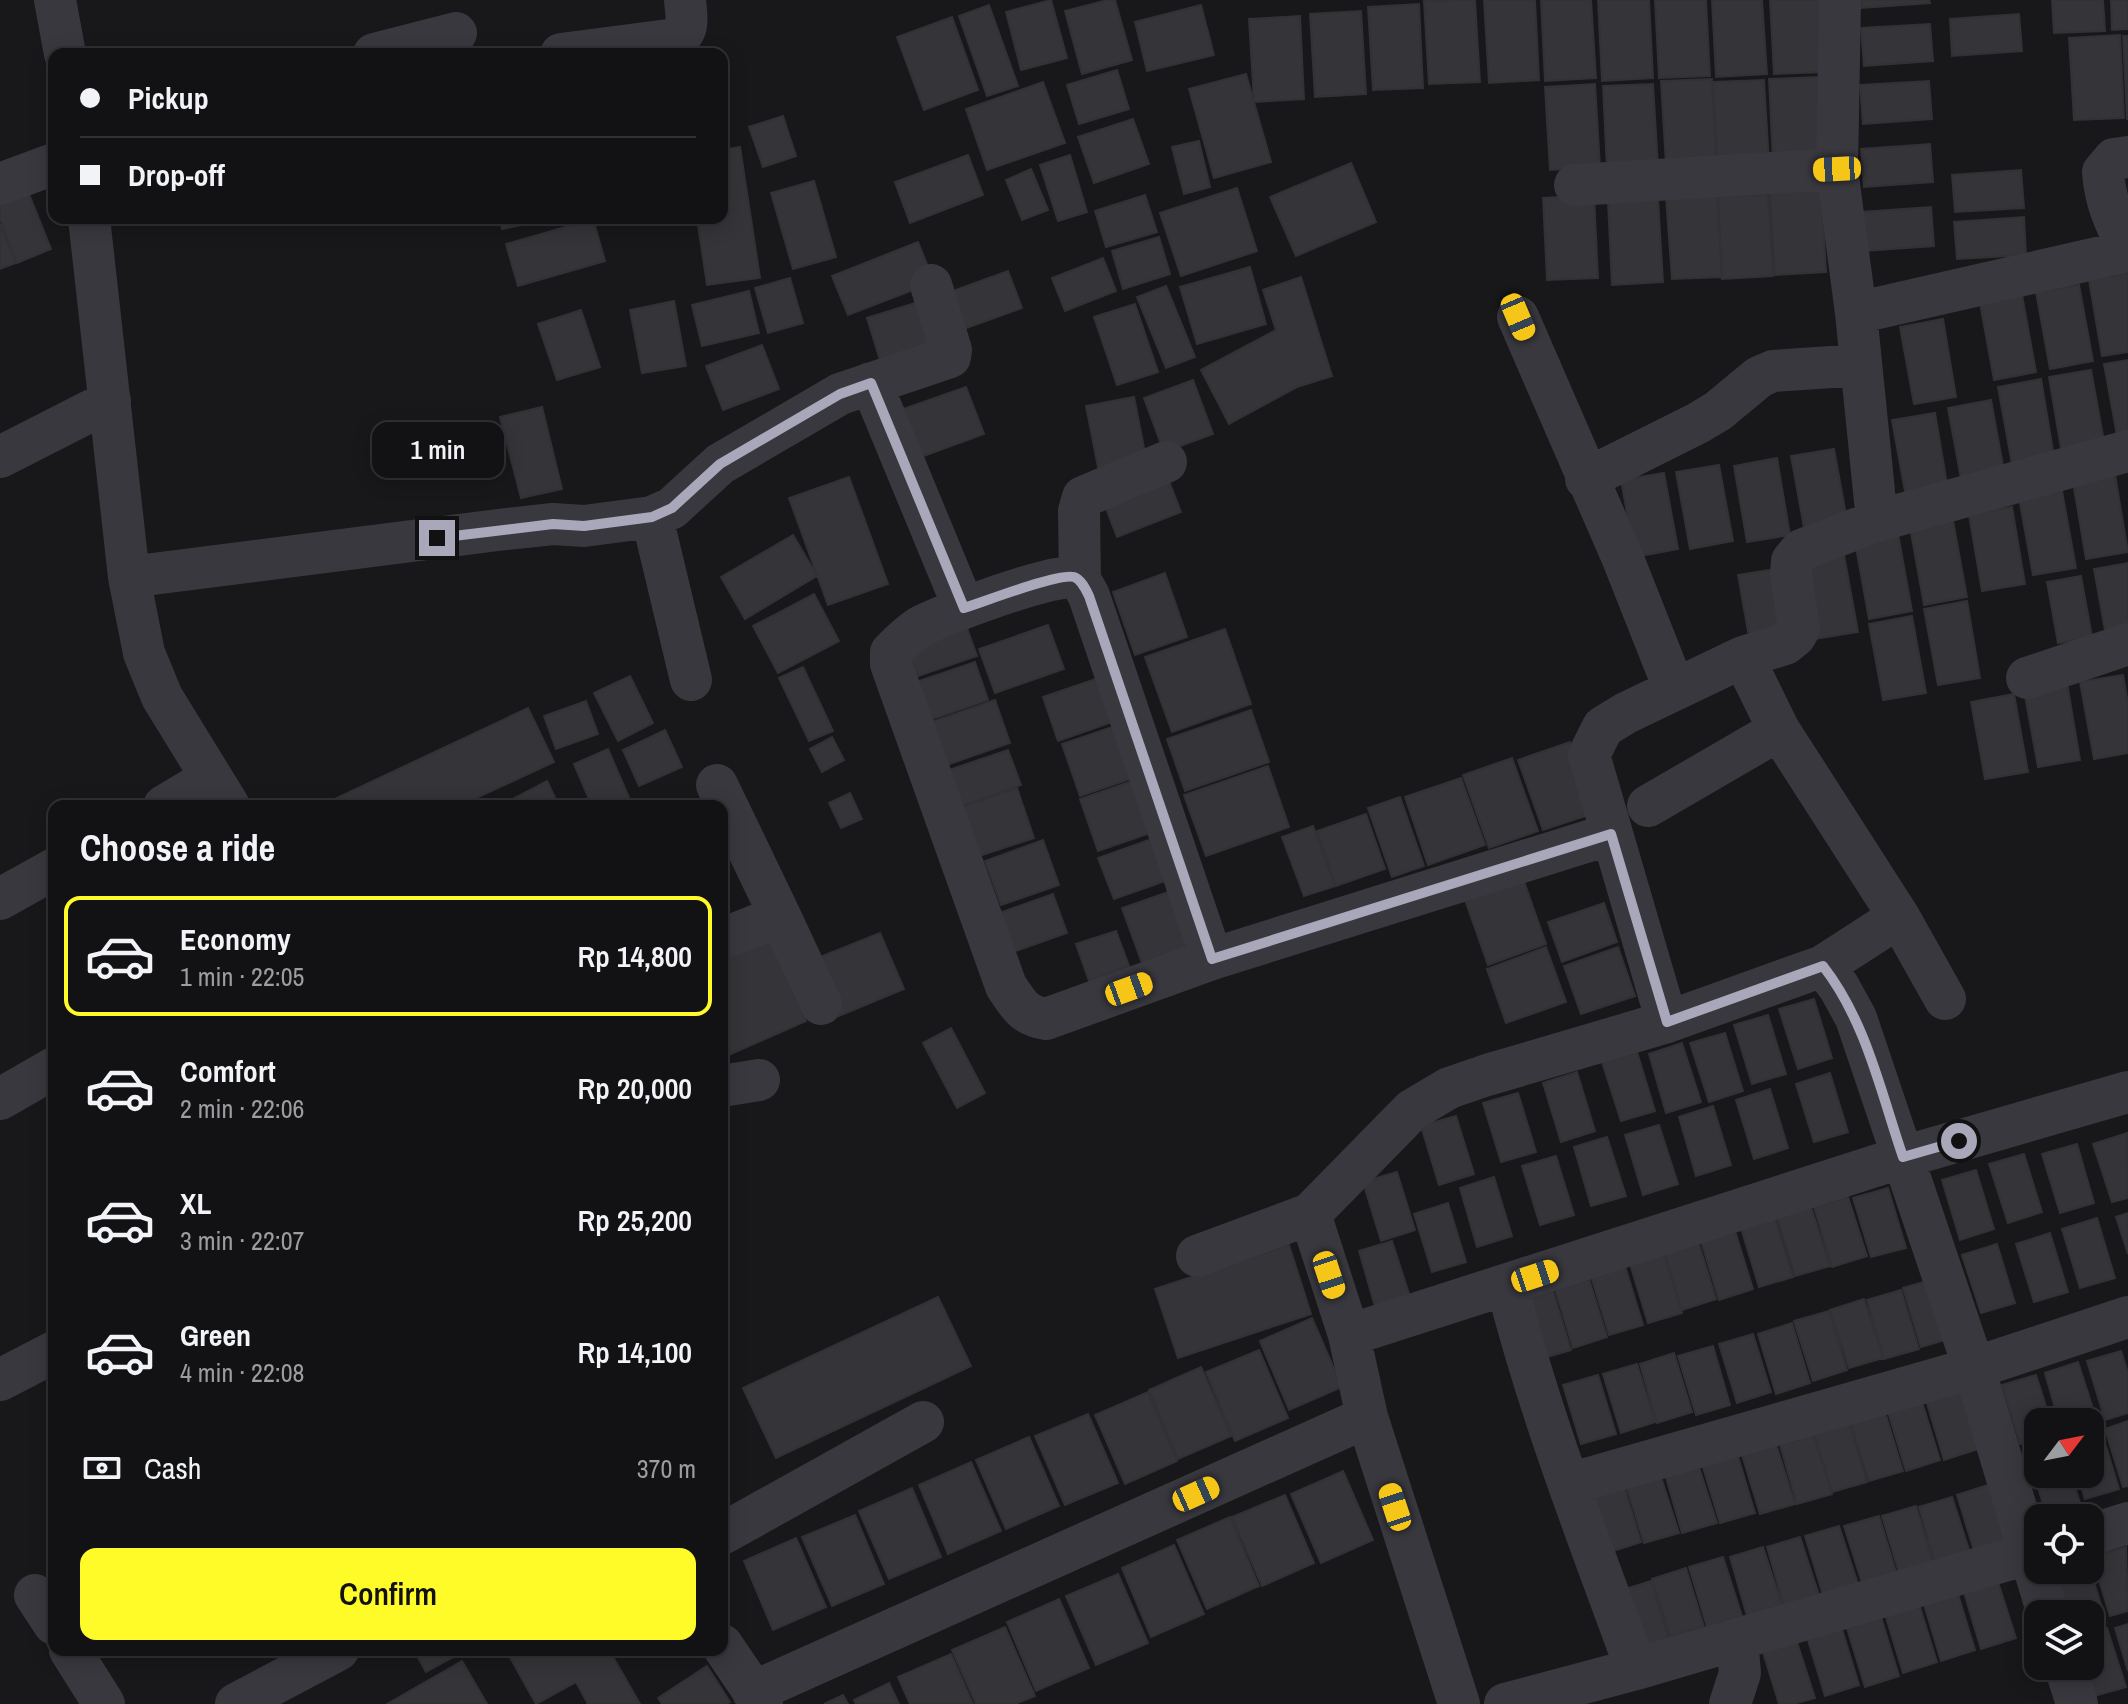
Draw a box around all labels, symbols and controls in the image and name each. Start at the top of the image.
text: Pickup [128,78,209,118]
text: Drop-off [128,155,225,195]
car [1812,156,1862,182]
car [1498,290,1538,344]
callout: 1 min [371,422,503,478]
text: 1 min [411,432,465,467]
route end [419,520,455,556]
text: Choose a ride [80,824,275,872]
text: Economy [180,919,291,959]
icon: car [84,920,156,992]
text: Rp 14,800 [578,936,692,976]
text: 1 min · 22:05 [180,959,304,994]
car [1102,970,1156,1008]
text: Comfort [180,1051,276,1091]
icon: car [84,1052,156,1124]
text: Rp 20,000 [578,1068,692,1108]
text: 2 min · 22:06 [180,1091,304,1126]
route start [1941,1123,1977,1159]
text: XL [180,1183,211,1223]
icon: car [84,1184,156,1256]
text: Rp 25,200 [578,1200,692,1240]
text: 3 min · 22:07 [180,1223,304,1258]
car [1310,1248,1348,1302]
car [1508,1257,1562,1295]
text: Green [180,1315,251,1355]
icon: car [84,1316,156,1388]
text: Rp 14,100 [578,1332,692,1372]
text: 4 min · 22:08 [180,1355,304,1390]
north arrow [2024,1408,2104,1488]
map controls [2024,1408,2104,1680]
icon: cash [80,1446,124,1490]
text: Cash [144,1448,201,1488]
text: 370 m [637,1451,696,1486]
car [1169,1473,1223,1515]
car [1376,1480,1414,1534]
button: locate [2024,1504,2104,1584]
button: Confirm [80,1548,696,1640]
button: layers [2024,1600,2104,1680]

